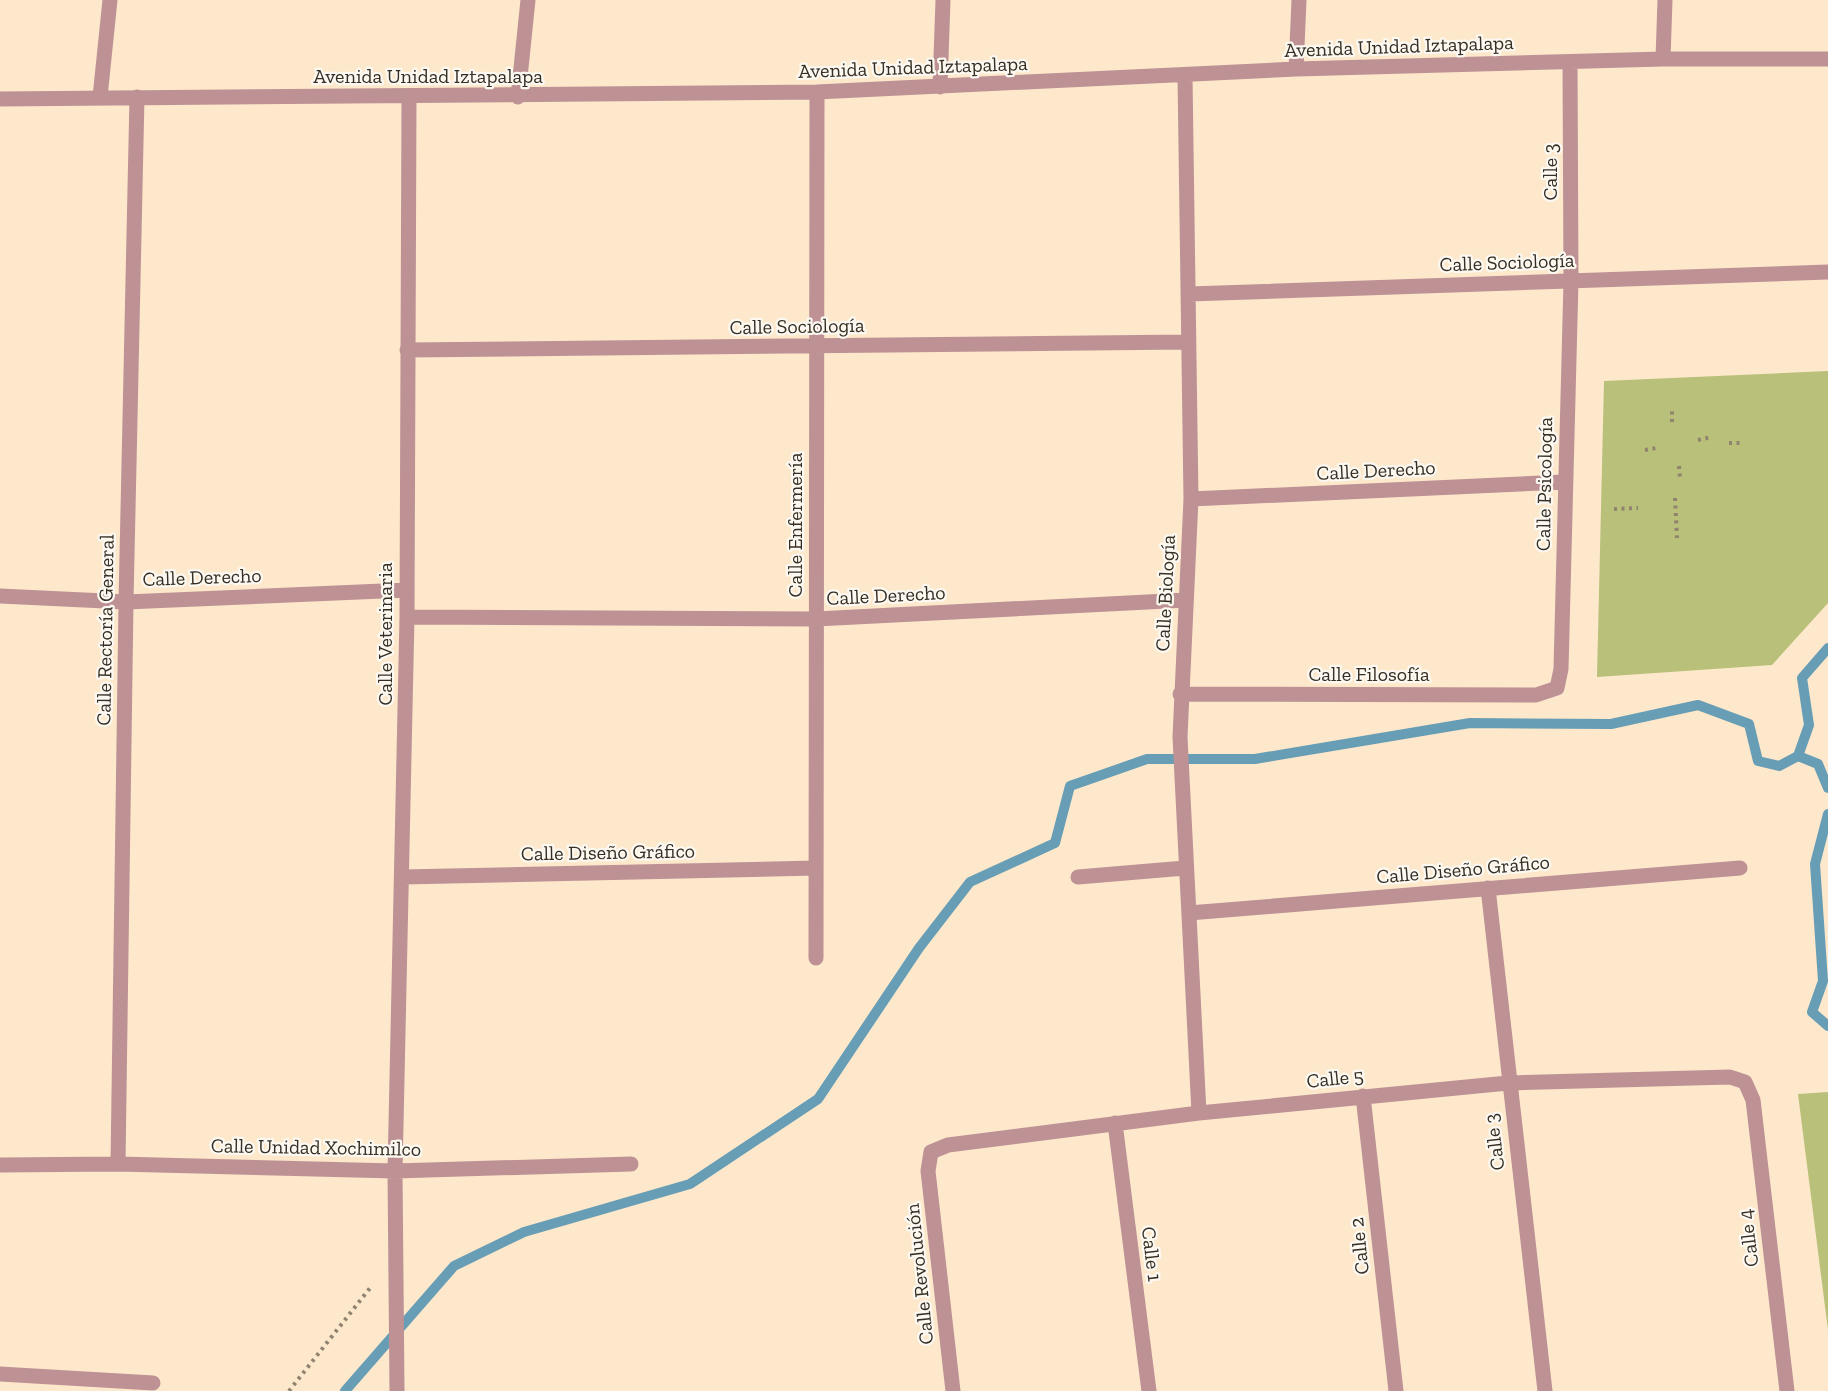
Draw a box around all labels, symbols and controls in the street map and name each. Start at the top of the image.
street label: Avenida Unidad Iztapalapa [1284,30,1514,62]
street label: Avenida Unidad Iztapalapa [798,51,1028,83]
street label: Avenida Unidad Iztapalapa [313,64,543,88]
street label: Calle 3 [1538,144,1562,200]
street label: Calle Sociología [1439,248,1575,276]
street label: Calle Sociología [729,313,865,339]
street label: Calle Psicología [1531,416,1557,551]
street label: Calle Enfermería [783,452,807,597]
street label: Calle Derecho [1316,455,1436,485]
street label: Calle Rectoría General [91,534,119,726]
street label: Calle Biología [1150,534,1180,652]
street label: Calle Veterinaria [373,562,397,706]
street label: Calle Derecho [142,563,262,591]
street label: Calle Derecho [826,580,946,610]
street label: Calle Filosofía [1308,662,1430,686]
street label: Calle Diseño Gráfico [521,838,695,866]
street label: Calle Diseño Gráfico [1375,849,1551,889]
street label: Calle 5 [1305,1063,1365,1093]
street label: Calle 3 [1479,1112,1509,1172]
street label: Calle Unidad Xochimilco [211,1133,421,1161]
street label: Calle Revolución [900,1202,938,1346]
street label: Calle 4 [1733,1208,1763,1268]
street label: Calle 2 [1344,1216,1374,1276]
street label: Calle 1 [1137,1225,1167,1283]

